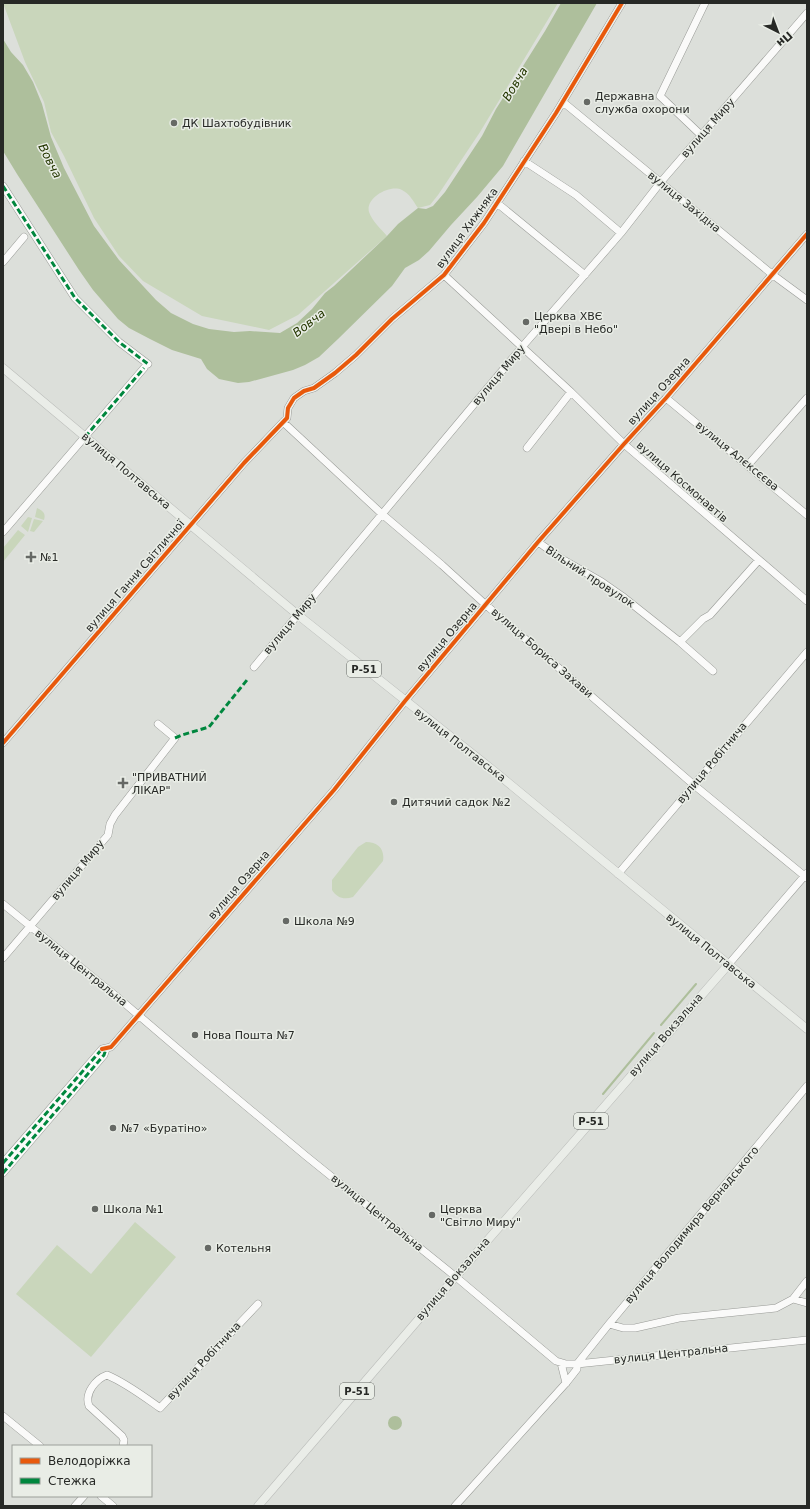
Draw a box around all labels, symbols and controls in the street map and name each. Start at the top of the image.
north arrow [758,12,798,52]
text: Пн [774,29,795,50]
water label: Вовча [499,64,531,104]
place label: Державна служба охорони [595,90,690,116]
street label: вулиця Миру [679,95,738,161]
marker: Державна служба охорони [582,97,592,107]
place label: ДК Шахтобудівник [182,117,292,130]
marker: ДК Шахтобудівник [169,118,179,128]
water label: Вовча [35,141,65,181]
street label: вулиця Західна [645,169,723,235]
street label: вулиця Хижняка [433,185,501,271]
water label: Вовча [290,306,328,340]
place label: Церква ХВЄ "Двері в Небо" [534,310,618,336]
marker: Церква ХВЄ "Двері в Небо" [521,317,531,327]
street label: вулиця Миру [470,342,528,408]
street label: вулиця Озерна [625,354,693,428]
street label: вулиця Алєксєєва [693,418,781,494]
street label: вулиця Полтавська [79,430,173,512]
street label: вулиця Космонавтів [634,439,730,525]
street label: вулиця Ганни Світличної [83,516,188,635]
street label: Вільний провулок [543,543,637,611]
marker: №1 [25,551,37,563]
place label: №1 [40,551,58,564]
street label: вулиця Миру [261,591,319,657]
street label: вулиця Озерна [414,600,480,674]
street label: вулиця Бориса Захави [489,605,595,701]
road number: Р-51 [347,661,381,677]
street label: вулиця Полтавська [412,705,508,785]
street label: вулиця Робітнича [674,720,750,806]
place label: "ПРИВАТНИЙ ЛІКАР" [132,771,207,797]
marker: "ПРИВАТНИЙ ЛІКАР" [117,777,129,789]
place label: Дитячий садок №2 [402,796,511,809]
marker: Дитячий садок №2 [389,797,399,807]
street label: вулиця Миру [49,837,107,903]
street label: вулиця Озерна [206,848,272,922]
street label: вулиця Полтавська [663,911,759,991]
place label: Школа №9 [294,915,355,928]
marker: Школа №9 [281,916,291,926]
street label: вулиця Центральна [32,927,130,1009]
street label: вулиця Вокзальна [626,991,706,1079]
place label: Нова Пошта №7 [203,1029,295,1042]
marker: Нова Пошта №7 [190,1030,200,1040]
road number: Р-51 [574,1113,608,1129]
place label: №7 «Буратіно» [121,1122,208,1135]
marker: №7 «Буратіно» [108,1123,118,1133]
street label: вулиця Володимира Вернадського [622,1143,762,1306]
street label: вулиця Центральна [328,1172,426,1254]
place label: Школа №1 [103,1203,164,1216]
place label: Церква "Світло Миру" [440,1203,521,1229]
marker: Школа №1 [90,1204,100,1214]
marker: Церква "Світло Миру" [427,1210,437,1220]
street label: вулиця Вокзальна [413,1235,493,1323]
place label: Котельня [216,1242,271,1255]
marker: Котельня [203,1243,213,1253]
street label: вулиця Робітнича [164,1319,244,1403]
street label: вулиця Центральна [613,1342,729,1366]
road number: Р-51 [340,1383,374,1399]
legend [12,1445,152,1497]
text: Велодоріжка [48,1454,131,1468]
text: Стежка [48,1474,96,1488]

